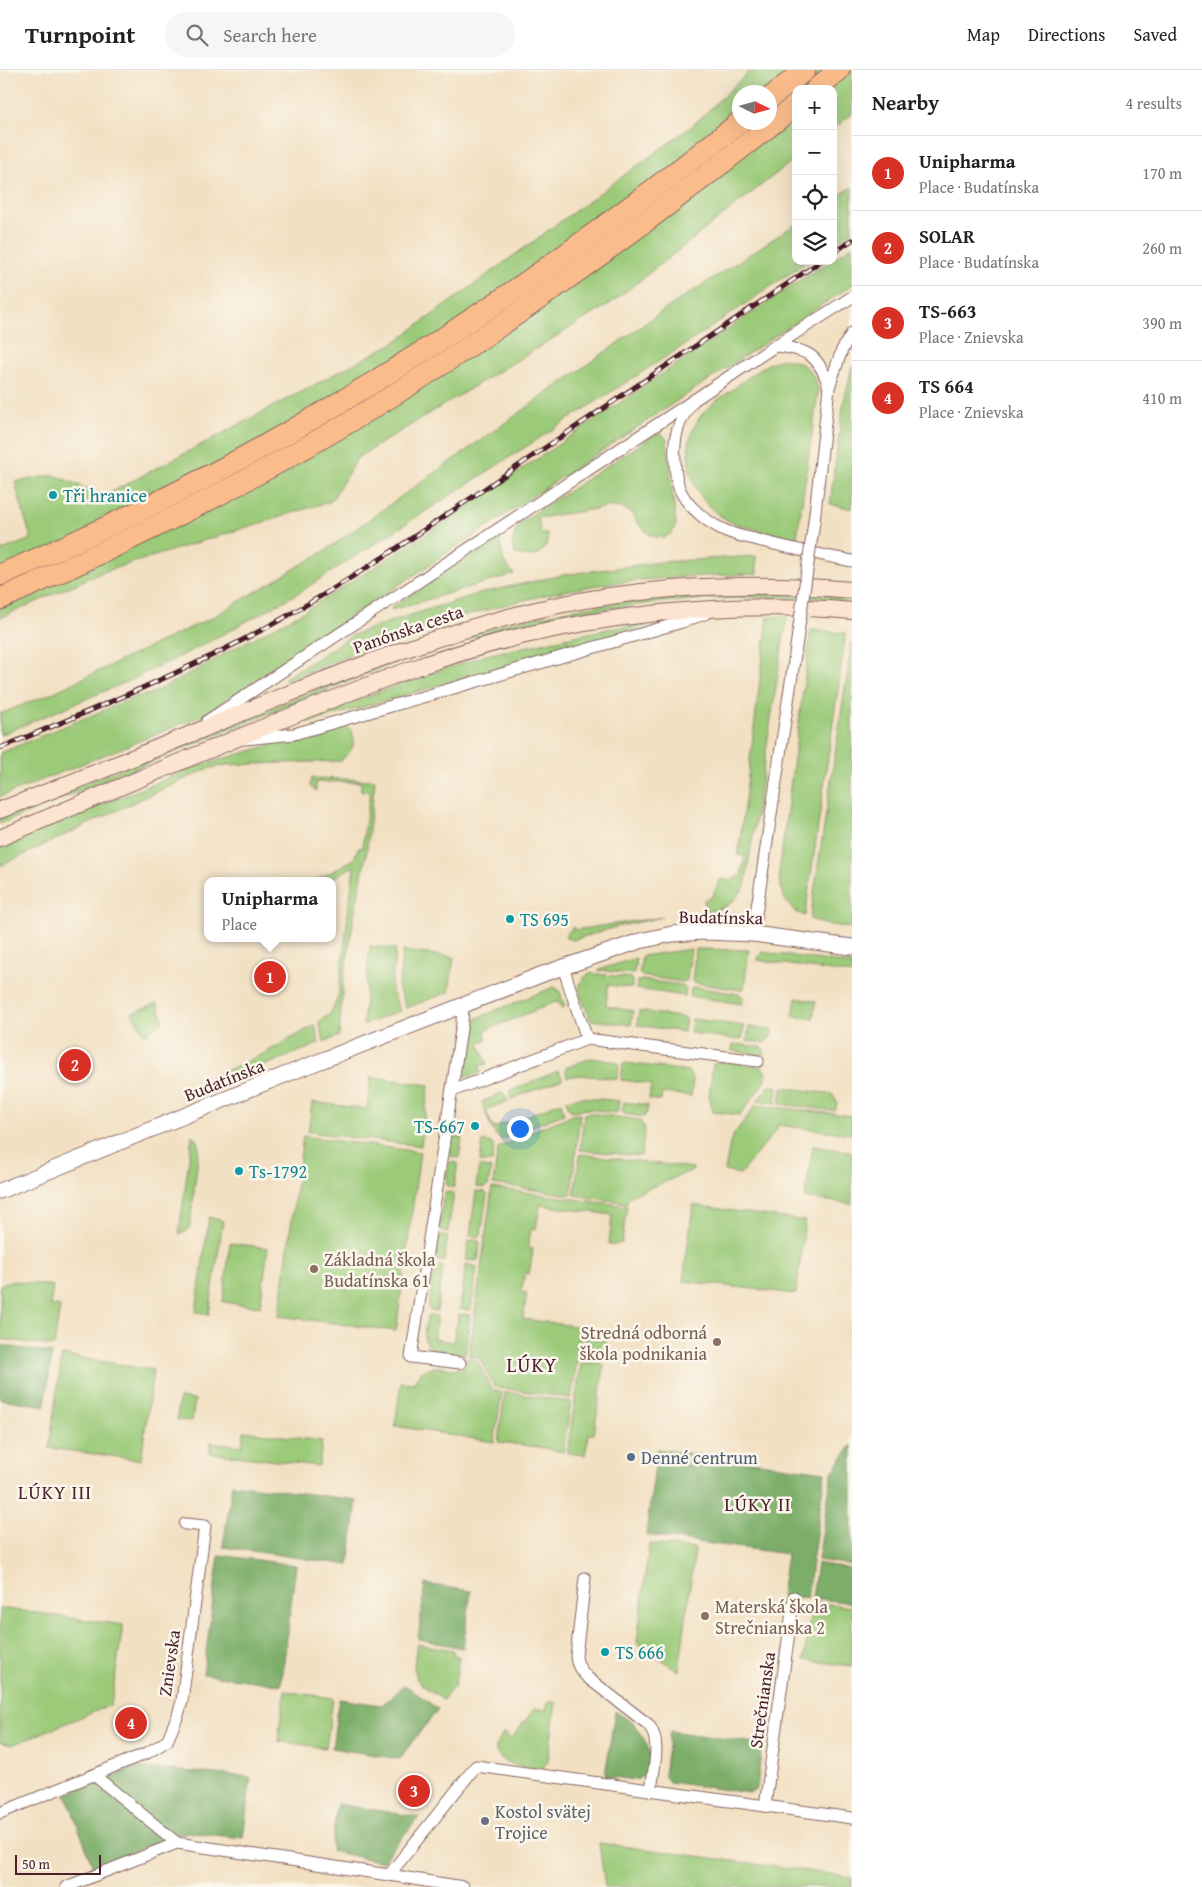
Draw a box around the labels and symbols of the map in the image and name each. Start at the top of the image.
north arrow [732,85,777,130]
place label: Tři hranice [63,482,147,509]
marker: Tři hranice [47,489,59,501]
street label: Panónska cesta [349,597,467,660]
street label: Budatínska [679,903,764,931]
place label: TS 695 [520,906,569,933]
marker: TS 695 [504,913,516,925]
pin: 1 [254,958,286,996]
pin: 2 [59,1046,91,1084]
street label: Budatínska [180,1051,269,1108]
place label: TS-667 [414,1113,465,1140]
your location [507,1116,533,1142]
marker: TS-667 [469,1120,481,1132]
place label: Ts-1792 [249,1158,307,1185]
marker: Ts-1792 [233,1165,245,1177]
place label: Základná škola Budatínska 61 [324,1246,436,1294]
marker: Základná škola Budatínska 61 [308,1263,320,1275]
place label: Stredná odborná škola podnikania [579,1319,707,1367]
marker: Stredná odborná škola podnikania [711,1336,723,1348]
district label: LÚKY [507,1350,557,1379]
place label: Denné centrum [641,1444,758,1471]
marker: Denné centrum [625,1451,637,1463]
district label: LÚKY III [18,1478,92,1506]
district label: LÚKY II [724,1490,792,1518]
place label: Materská škola Strečnianska 2 [715,1593,828,1641]
marker: Materská škola Strečnianska 2 [699,1610,711,1622]
street label: Znievska [151,1628,187,1698]
place label: TS 666 [615,1639,664,1666]
marker: TS 666 [599,1646,611,1658]
street label: Strečnianska [742,1649,782,1750]
pin: 4 [115,1704,147,1742]
pin: 3 [398,1772,430,1810]
place label: Kostol svätej Trojice [495,1798,591,1846]
marker: Kostol svätej Trojice [479,1815,491,1827]
scale bar [15,1852,101,1875]

